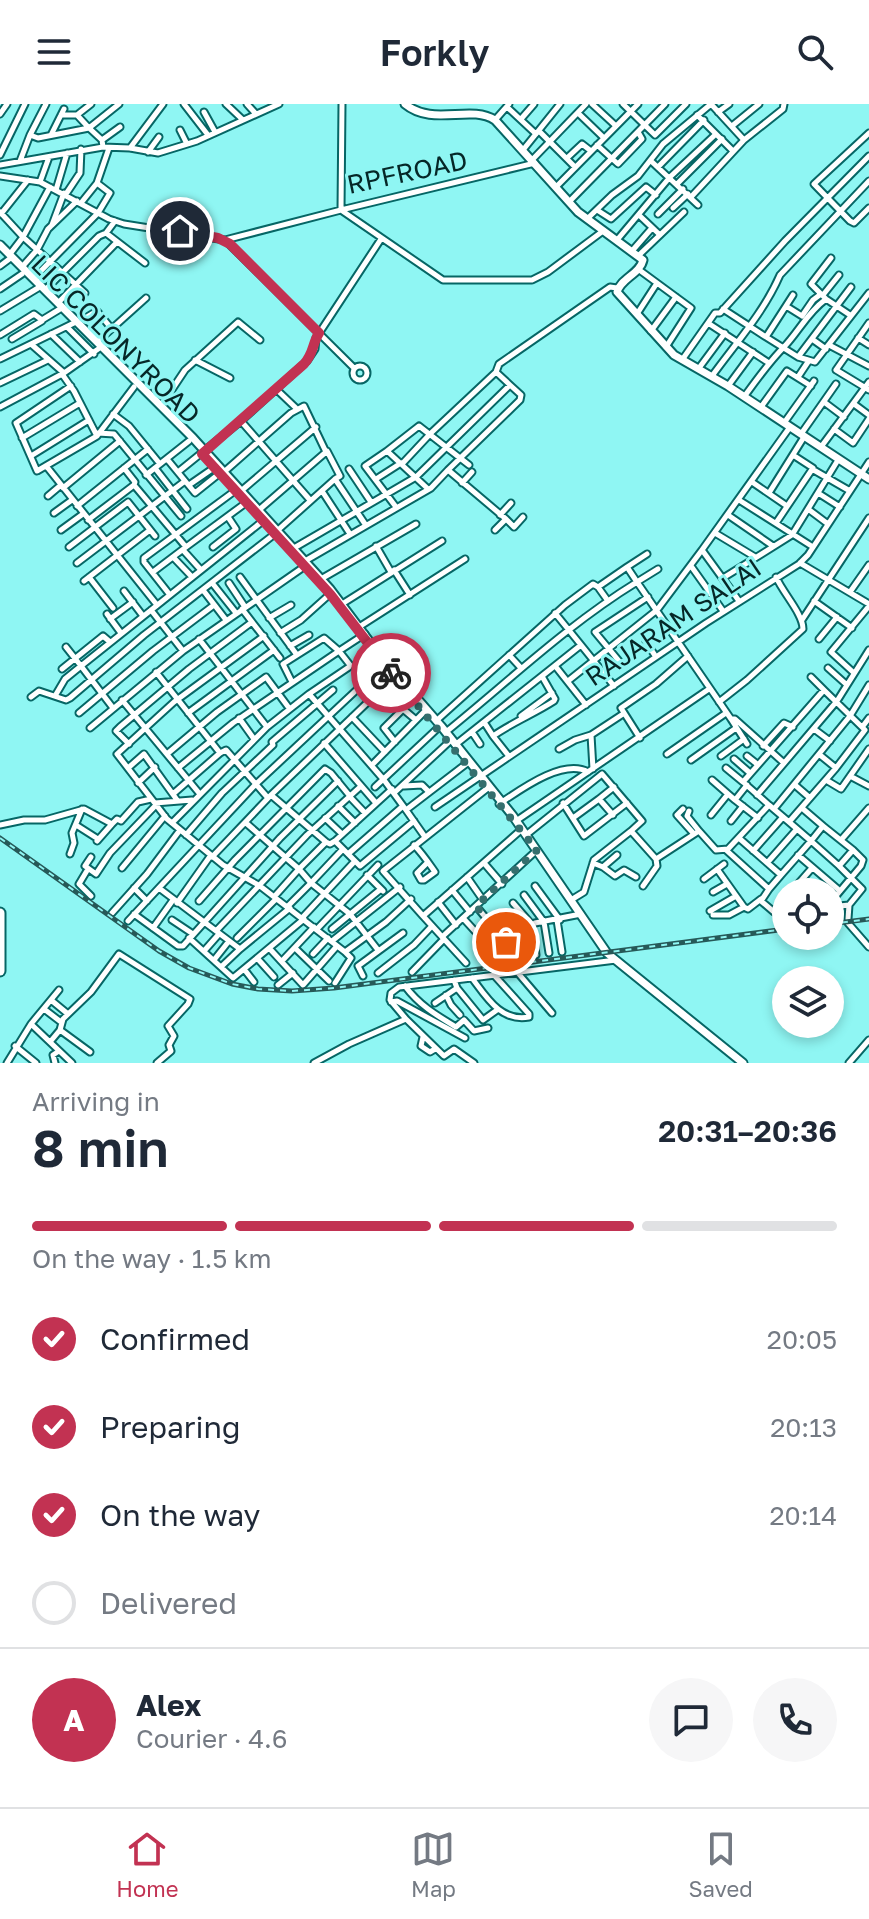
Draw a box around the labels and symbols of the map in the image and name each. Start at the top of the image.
street label: RPFROAD [344,144,470,200]
pin [146,197,214,265]
street label: LIC COLONYROAD [25,248,207,430]
street label: RAJARAM SALAI [579,552,767,692]
courier [351,633,431,713]
pin [472,908,540,976]

